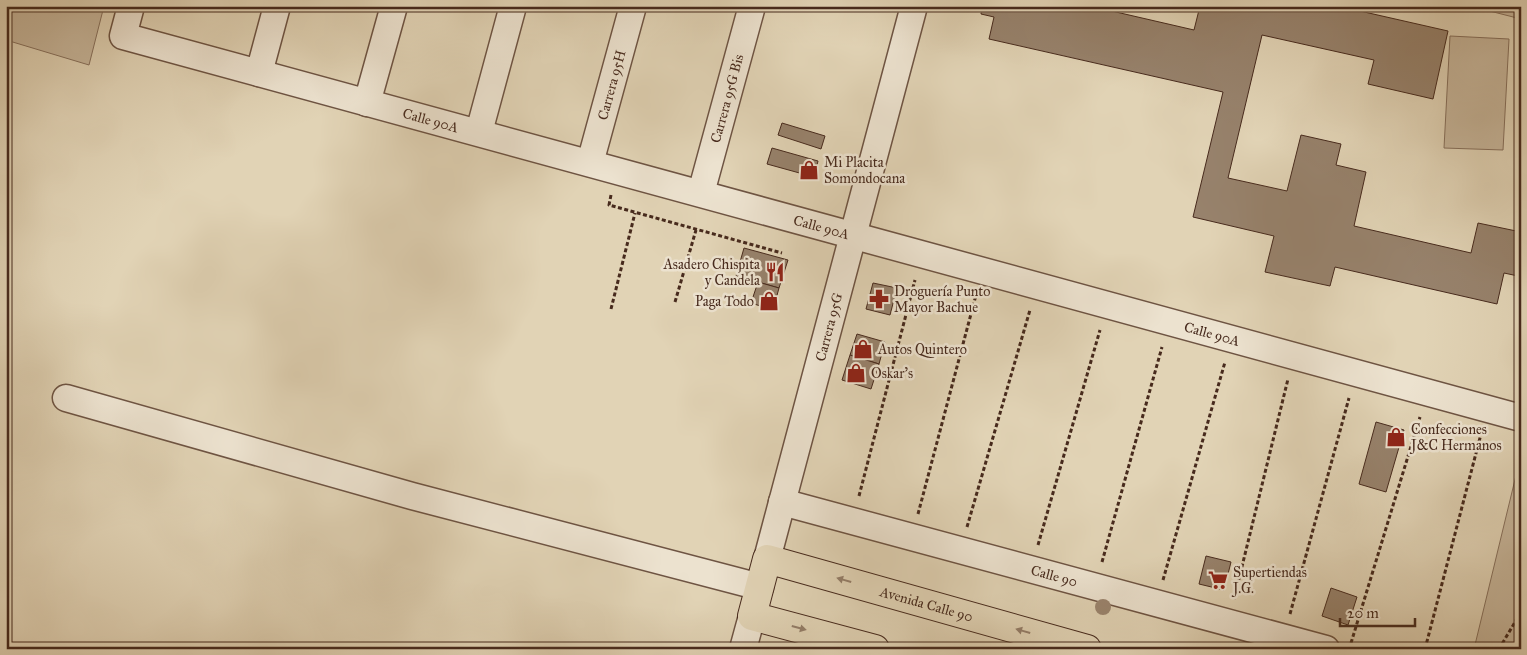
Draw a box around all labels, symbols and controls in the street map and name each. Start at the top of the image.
street label: Carrera 95H [594,48,630,122]
street label: Carrera 95G Bis [707,52,747,145]
street label: Calle 90A [401,105,461,136]
place label: Mi Placita Somondocana [824,154,905,187]
shop icon: Mi Placita Somondocana [798,159,820,181]
street label: Calle 90A [791,212,851,243]
place label: Asadero Chispita y Candela [662,256,760,289]
restaurant icon: Asadero Chispita y Candela [764,261,786,283]
place label: Droguería Punto Mayor Bachue [894,283,990,316]
pharmacy icon: Droguería Punto Mayor Bachue [868,288,890,310]
shop icon: Paga Todo [758,290,780,312]
street label: Carrera 95G [812,291,846,363]
place label: Paga Todo [695,293,754,310]
street label: Calle 90A [1182,318,1242,350]
shop icon: Autos Quintero [852,338,874,360]
place label: Autos Quintero [877,341,967,358]
shop icon: Oskar's [845,362,867,384]
place label: Oskar's [871,365,913,382]
place label: Confecciones J&C Hermanos [1409,421,1502,455]
shop icon: Confecciones J&C Hermanos [1385,426,1407,448]
street label: Calle 90 [1029,562,1079,590]
place label: Supertiendas J.G. [1231,564,1307,598]
supermarket icon: Supertiendas J.G. [1207,569,1229,591]
one-way arrow [837,576,852,584]
street label: Avenida Calle 90 [877,583,975,626]
scale bar [1340,595,1414,627]
text: 20 m [1347,604,1379,622]
one-way arrow [791,625,806,633]
one-way arrow [1016,626,1031,634]

